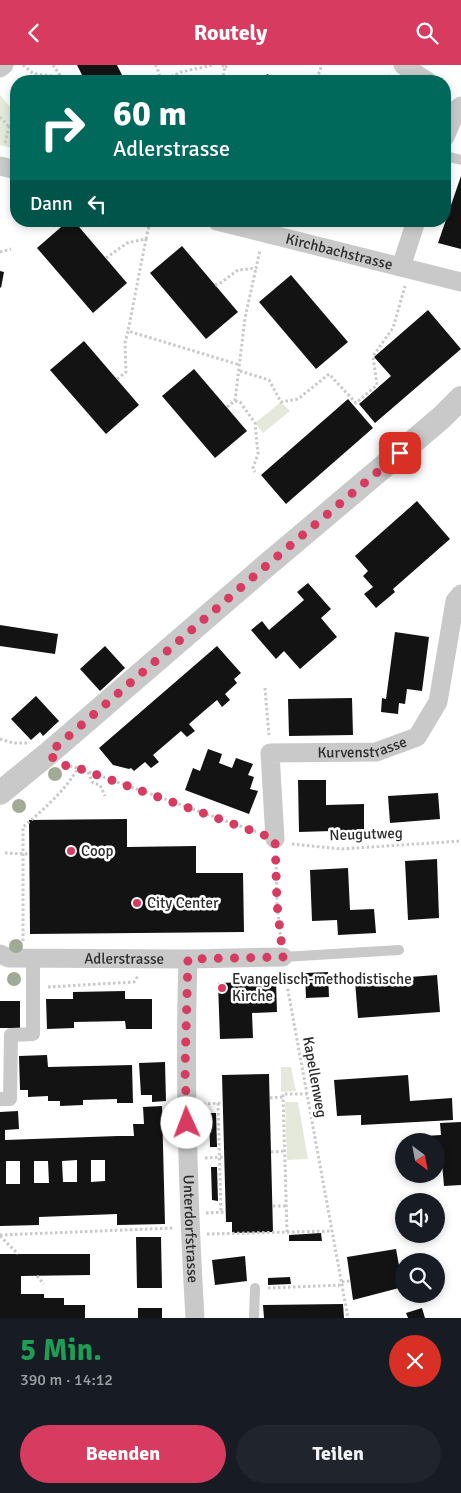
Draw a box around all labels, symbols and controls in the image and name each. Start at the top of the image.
icon: back [20,19,48,47]
text: Routely [194,19,267,46]
icon: search [413,19,441,47]
text: 60 m [113,92,187,135]
icon: right [30,95,95,160]
text: Adlerstrasse [113,135,230,162]
icon: left [83,190,111,218]
text: Dann [30,192,73,216]
street label: Kirchbachstrasse [284,230,395,274]
pin [379,432,421,474]
icon: arrive [386,439,414,467]
street label: Kurvenstrasse [317,732,409,762]
street label: Neugutweg [329,824,403,844]
place label: Coop [81,842,114,860]
marker: Coop [65,845,77,857]
place label: City Center [147,894,219,912]
marker: City Center [131,897,143,909]
street label: Adlerstrasse [84,949,164,968]
place label: Evangelisch-methodistische Kirche [232,970,412,1005]
marker: Evangelisch-methodistische Kirche [216,982,228,994]
street label: Kapellenweg [299,1035,331,1119]
position arrow [160,1096,212,1148]
north arrow [395,1133,445,1183]
map controls [395,1133,445,1303]
street label: Unterdorfstrasse [179,1174,202,1284]
button: sound [395,1193,445,1243]
button: search [395,1253,445,1303]
text: 5 Min. [20,1332,102,1369]
button: close [389,1335,441,1387]
text: 390 m · 14:12 [20,1370,113,1390]
button: Beenden [20,1425,226,1483]
button: Teilen [236,1425,441,1483]

